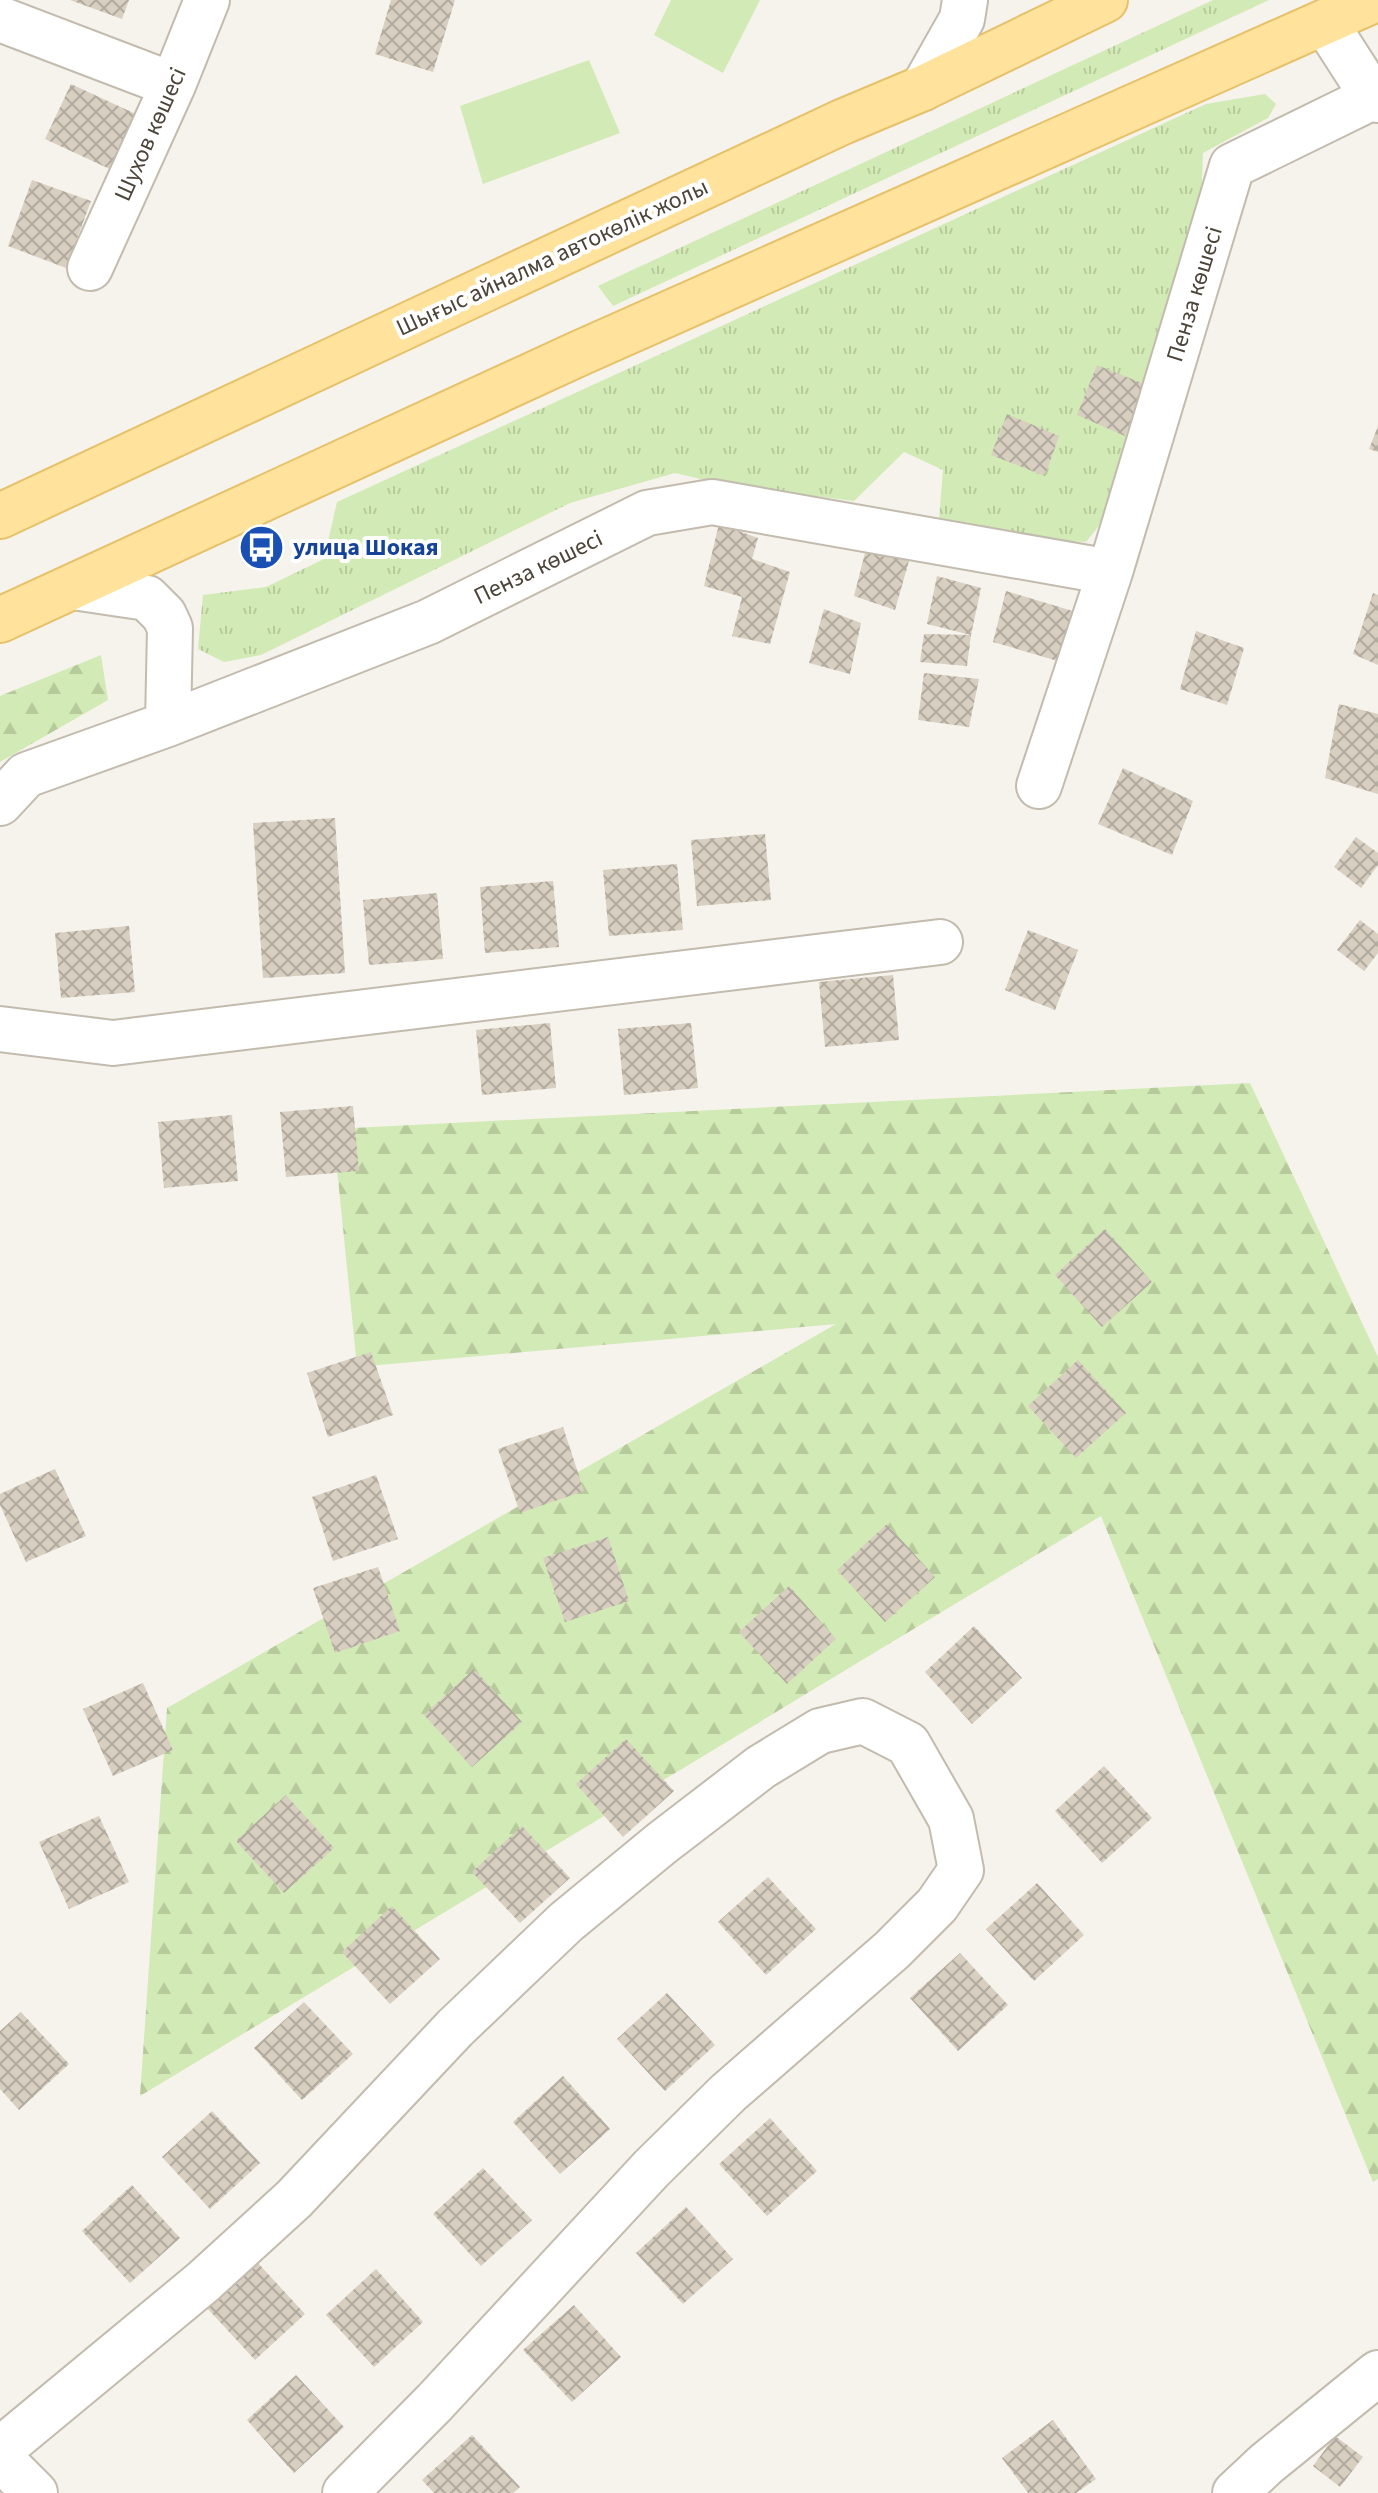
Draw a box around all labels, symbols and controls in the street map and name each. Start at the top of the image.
street label: Шухов көшесі [105,62,196,207]
street label: Шығыс айналма автокөлік жолы [390,170,714,345]
street label: Пенза көшесі [1157,222,1232,366]
street label: Пенза көшесі [468,521,609,614]
bus stop icon: улица Шокая [238,523,286,571]
place label: улица Шокая [293,530,439,565]

